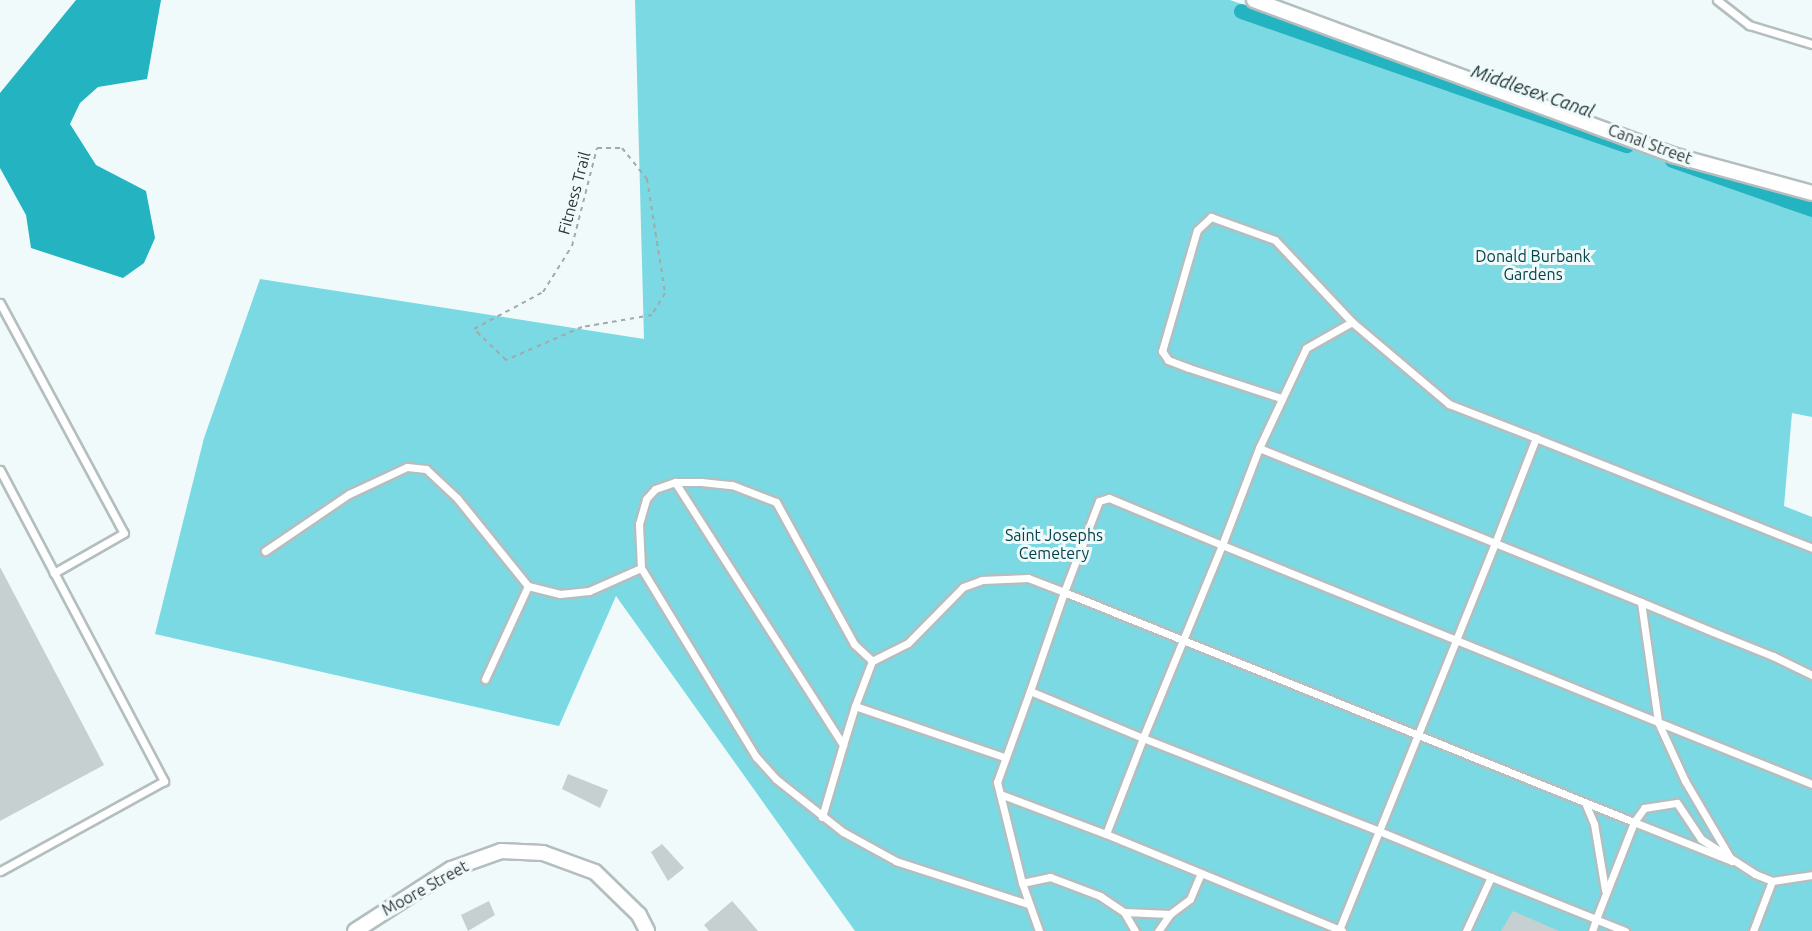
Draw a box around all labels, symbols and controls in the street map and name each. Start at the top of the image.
water label: Middlesex Canal [1469,60,1597,122]
street label: Canal Street [1605,120,1695,168]
street label: Fitness Trail [554,150,594,236]
park label: Donald Burbank Gardens [1475,246,1591,284]
park label: Saint Josephs Cemetery [1005,525,1103,563]
street label: Moore Street [378,856,472,920]

